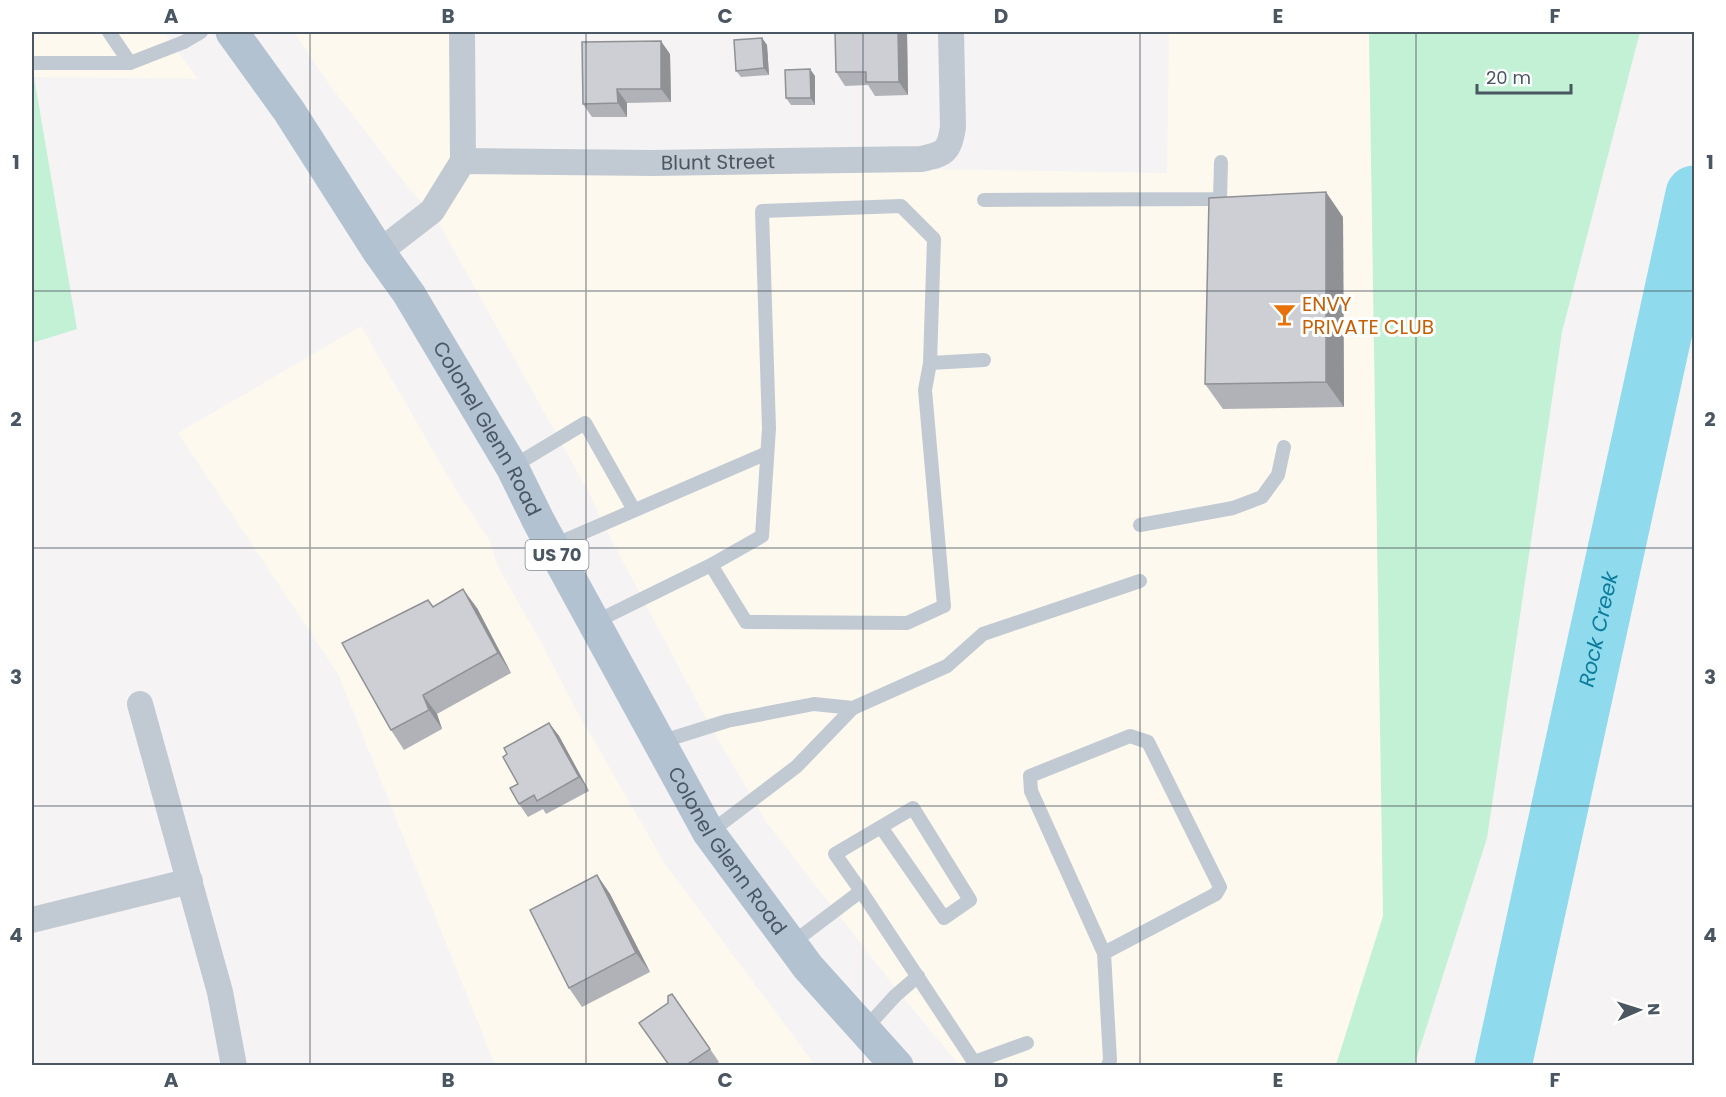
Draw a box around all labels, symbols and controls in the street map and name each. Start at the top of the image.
text: A [164,2,179,30]
text: B [441,2,455,30]
text: C [717,2,733,30]
text: D [994,2,1008,30]
text: E [1273,2,1283,30]
text: F [1550,2,1561,30]
scale bar [1477,57,1572,95]
text: 20 m [1486,65,1531,90]
street label: Blunt Street [661,147,775,177]
text: 1 [12,148,20,176]
text: 1 [1706,148,1714,176]
place label: ENVY PRIVATE CLUB [1302,290,1434,341]
bar icon: ENVY PRIVATE CLUB [1271,302,1297,328]
street label: Colonel Glenn Road [426,336,548,521]
text: 2 [10,405,22,433]
text: 2 [1704,405,1716,433]
road number: US 70 [526,540,588,570]
water label: Rock Creek [1571,568,1625,690]
text: 3 [10,663,22,691]
text: 3 [1704,663,1716,691]
street label: Colonel Glenn Road [661,761,794,941]
text: 4 [9,921,23,949]
text: 4 [1703,921,1717,949]
north arrow [1609,980,1669,1040]
text: N [1642,1003,1665,1016]
text: A [164,1066,179,1094]
text: B [441,1066,455,1094]
text: C [717,1066,733,1094]
text: D [994,1066,1008,1094]
text: E [1273,1066,1283,1094]
text: F [1550,1066,1561,1094]

